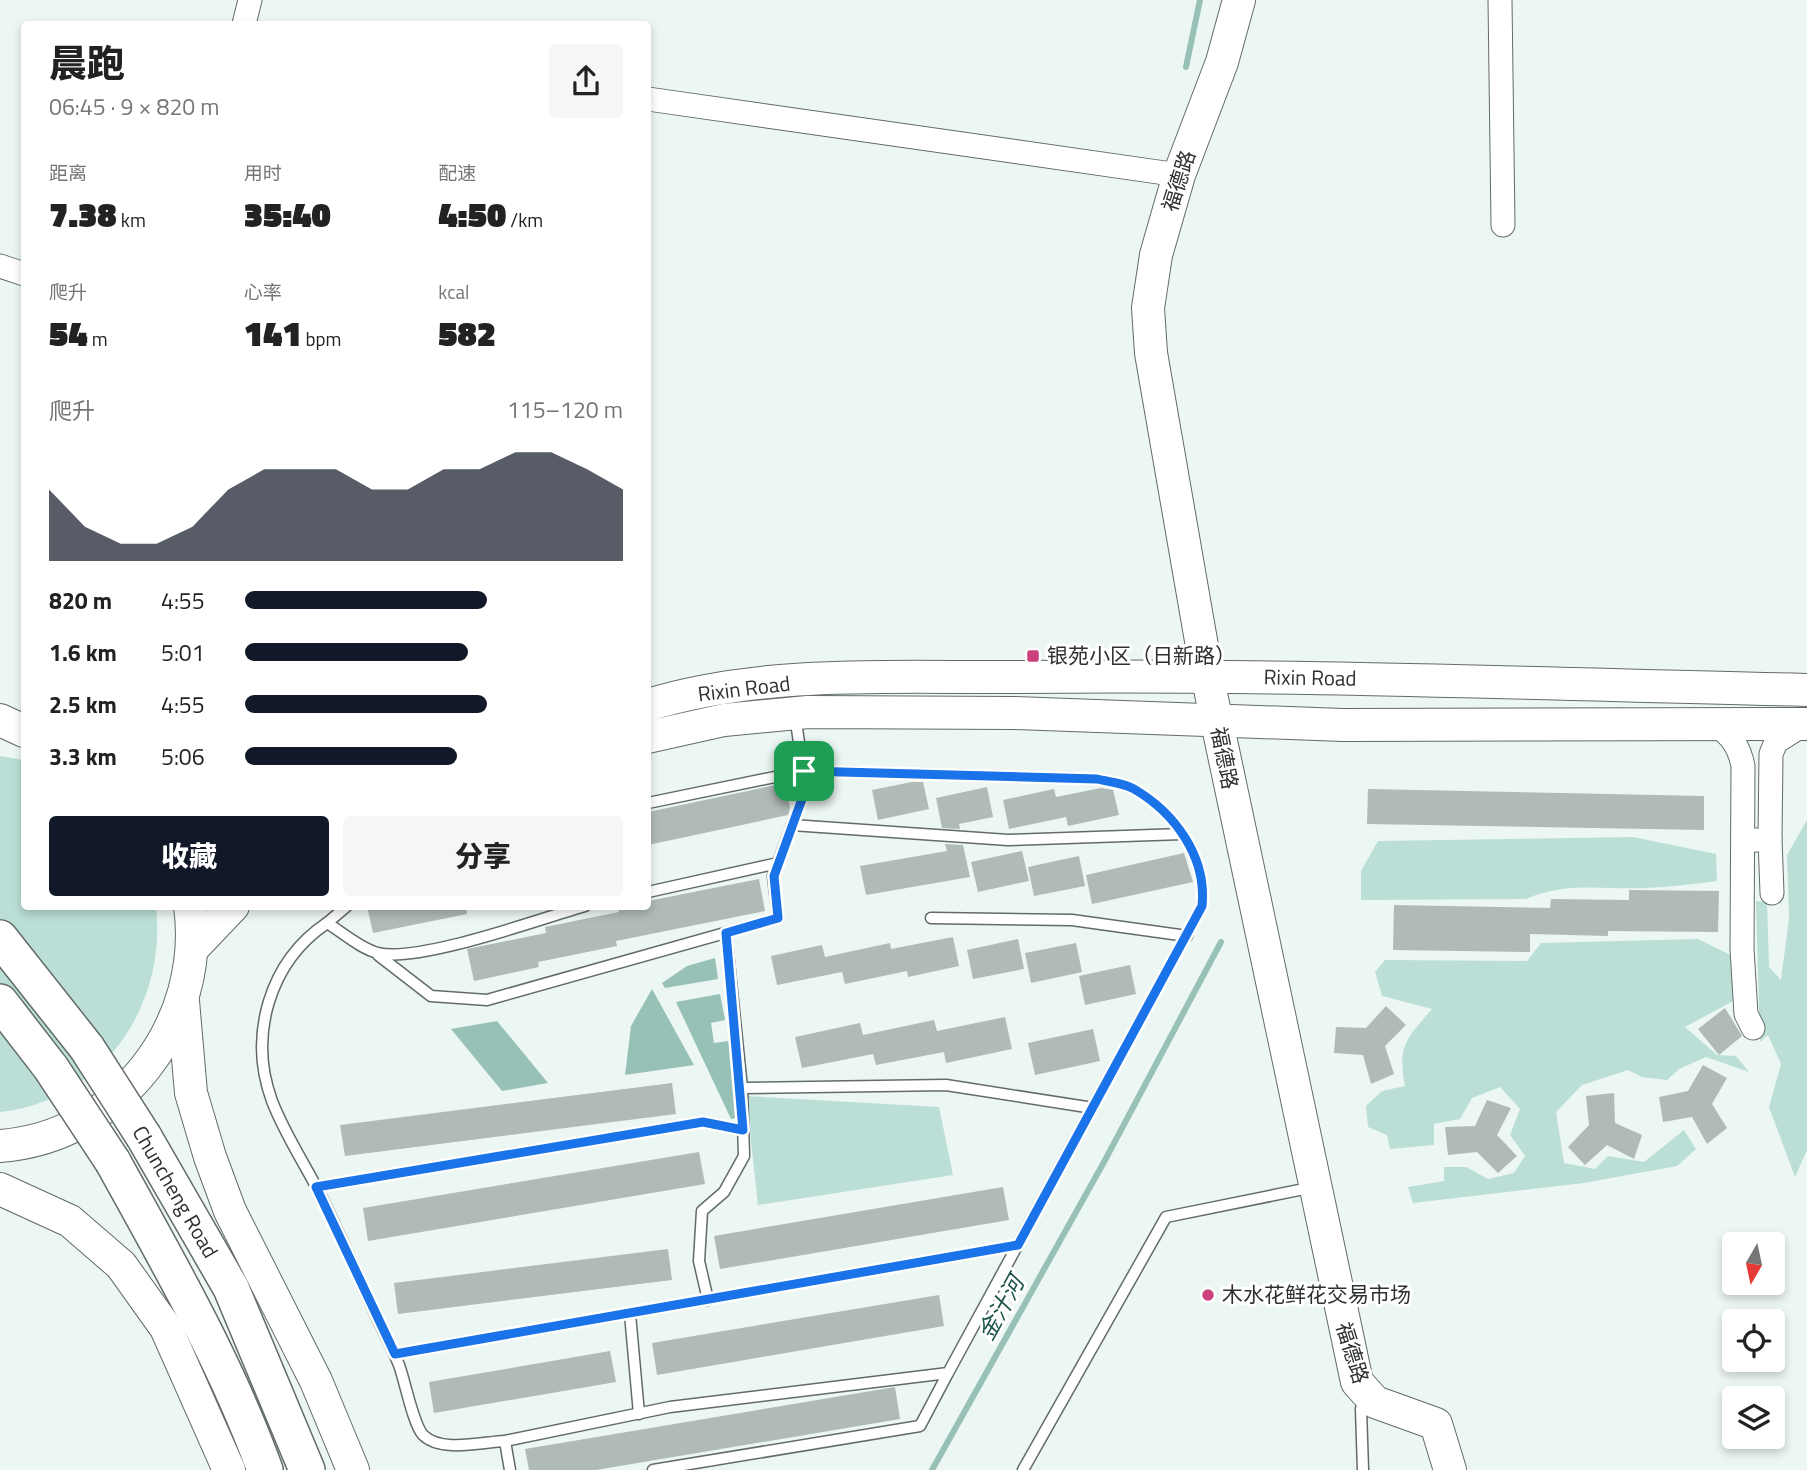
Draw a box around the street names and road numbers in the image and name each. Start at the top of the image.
street label: 福德路 [1153,146,1203,216]
street label: Rixin Road [1263,660,1357,694]
street label: Rixin Road [696,666,792,710]
street label: 福德路 [1203,724,1247,792]
street label: Chuncheng Road [125,1119,227,1264]
street label: 福德路 [1328,1318,1377,1388]

